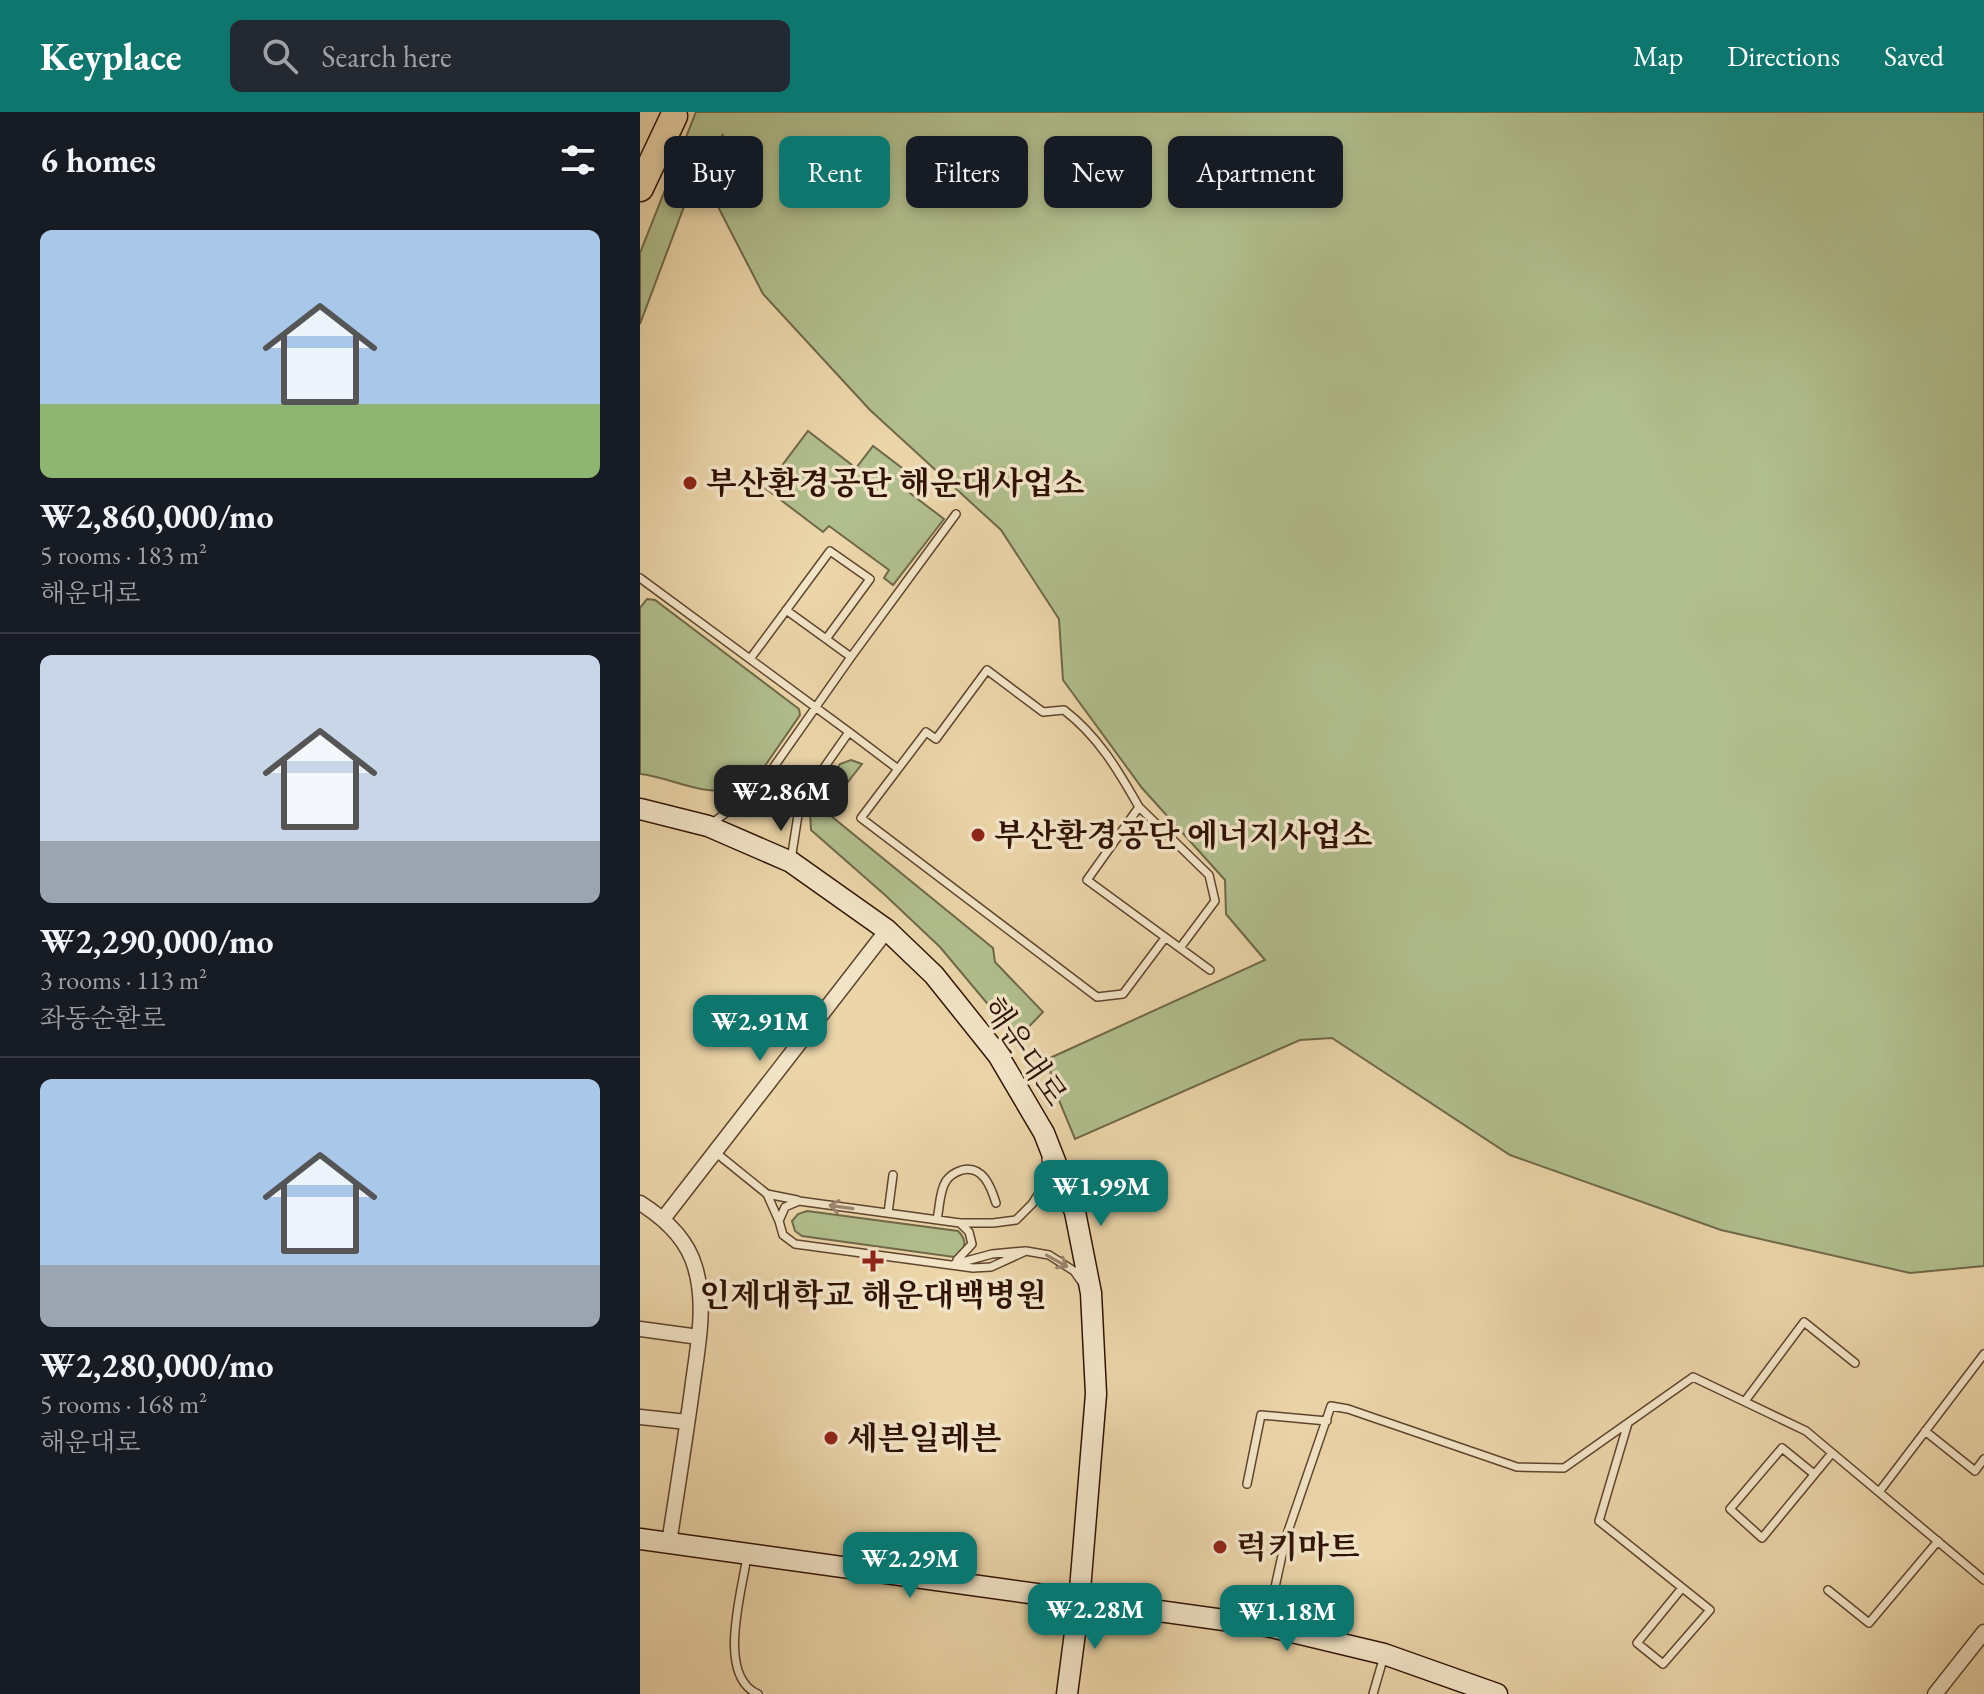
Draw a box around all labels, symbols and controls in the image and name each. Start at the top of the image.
search box [230,20,790,92]
text: Keyplace [40,32,182,81]
icon: search [258,34,302,78]
text: Search here [322,37,452,76]
text: Map [1633,38,1683,74]
text: Directions [1727,38,1840,74]
text: Saved [1884,38,1944,74]
chip: Buy [664,136,763,208]
chip: Rent [779,136,890,208]
chip: Filters [906,136,1028,208]
chip: New [1044,136,1152,208]
chip: Apartment [1168,136,1343,208]
text: 6 homes [40,138,156,182]
icon: filters [556,138,600,182]
icon: home [248,282,392,426]
place label: 부산환경공단 해운대사업소 [706,462,1085,504]
marker: 부산환경공단 해운대사업소 [681,474,699,492]
text: ₩2,860,000/mo [40,494,274,538]
text: 5 rooms · 183 m² [40,538,207,572]
text: 해운대로 [40,576,140,610]
icon: home [248,707,392,851]
pin: ₩2.86M [716,765,846,833]
text: ₩2.86M [732,774,830,808]
place label: 부산환경공단 에너지사업소 [994,814,1373,856]
marker: 부산환경공단 에너지사업소 [969,826,987,844]
text: ₩2,290,000/mo [40,919,274,963]
text: 3 rooms · 113 m² [40,963,207,997]
street label: 해운대로 [973,988,1077,1114]
pin: ₩2.91M [695,995,825,1063]
text: 좌동순환로 [40,1001,166,1035]
text: ₩2.91M [711,1004,809,1038]
icon: home [248,1131,392,1275]
pin: ₩1.99M [1036,1160,1166,1228]
text: ₩1.99M [1052,1169,1150,1203]
one-way arrow [829,1199,854,1214]
marker: 인제대학교 해운대백병원 [862,1250,884,1272]
one-way arrow [1045,1253,1068,1269]
place label: 인제대학교 해운대백병원 [699,1274,1047,1316]
text: ₩2,280,000/mo [40,1343,274,1387]
text: 5 rooms · 168 m² [40,1387,207,1421]
place label: 세븐일레븐 [847,1417,1002,1459]
text: 해운대로 [40,1425,140,1459]
marker: 세븐일레븐 [822,1429,840,1447]
place label: 럭키마트 [1236,1526,1360,1568]
pin: ₩2.29M [845,1532,975,1600]
marker: 럭키마트 [1211,1538,1229,1556]
text: ₩2.29M [861,1541,959,1575]
pin: ₩2.28M [1030,1583,1160,1651]
pin: ₩1.18M [1222,1585,1352,1653]
text: ₩2.28M [1046,1592,1144,1626]
text: ₩1.18M [1238,1594,1336,1628]

